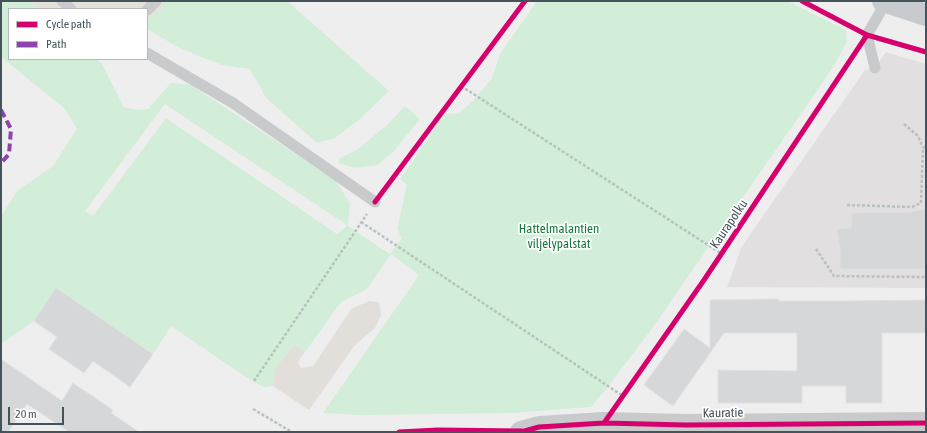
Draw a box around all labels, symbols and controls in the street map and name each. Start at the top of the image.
legend [8,8,148,60]
text: Cycle path [46,17,91,31]
text: Path [46,37,67,51]
street label: Kaurapolku [707,197,751,251]
park label: Hattelmalantien viljelypalstat [519,221,599,252]
scale bar [10,399,66,425]
street label: Kauratie [703,405,743,421]
text: 20 m [15,407,37,421]

